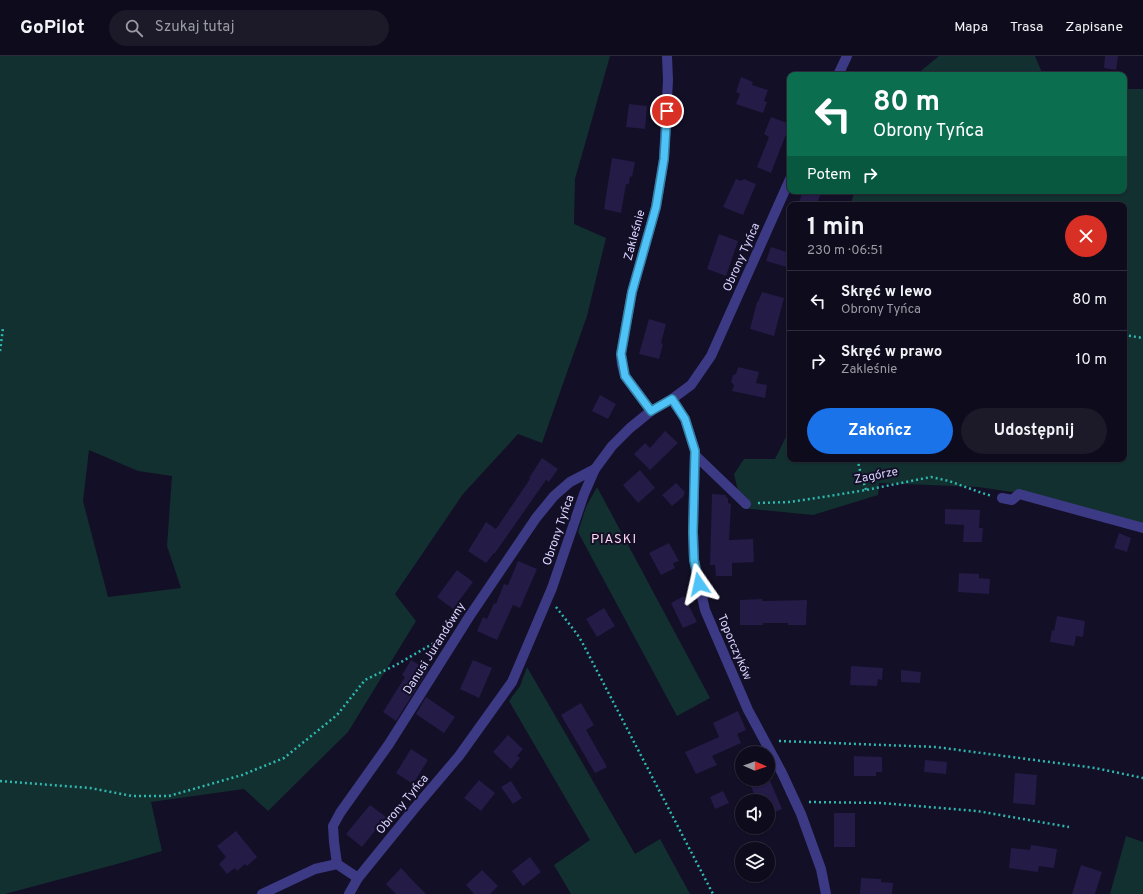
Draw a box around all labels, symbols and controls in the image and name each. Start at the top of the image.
search box [109,10,389,46]
text: GoPilot [20,16,85,40]
icon: search [123,17,145,39]
text: Szukaj tutaj [155,18,234,37]
text: Mapa [954,19,988,36]
text: Trasa [1010,19,1043,36]
text: Zapisane [1065,19,1123,36]
text: 80 m [873,85,940,121]
icon: left [807,88,859,140]
pin [650,94,684,128]
icon: arrive [656,100,678,122]
text: Obrony Tyńca [873,120,984,143]
icon: right [859,164,881,186]
text: Potem [807,166,851,185]
street label: Zakleśnie [621,208,649,262]
text: 1 min [807,213,865,243]
button: close [1065,215,1107,257]
street label: Obrony Tyńca [720,220,764,294]
text: 230 m · 06:51 [807,243,883,259]
text: Skręć w lewo [841,283,932,302]
icon: left [807,290,829,312]
text: 80 m [1072,291,1107,310]
text: Obrony Tyńca [841,302,921,318]
text: Skręć w prawo [841,343,942,362]
icon: right [807,350,829,372]
text: 10 m [1076,351,1107,370]
text: Zakleśnie [841,362,897,378]
button: Zakończ [807,408,953,454]
button: Udostępnij [961,408,1107,454]
street label: Zagórze [853,464,900,488]
street label: Obrony Tyńca [539,493,579,568]
district label: PIASKI [591,532,637,548]
position arrow [678,563,720,605]
street label: Danusi Jurandówny [400,599,470,698]
street label: Toporczyków [713,612,755,683]
north arrow [735,746,775,786]
map controls [735,746,775,882]
street label: Obrony Tyńca [373,771,433,838]
button: sound [735,794,775,834]
button: layers [735,842,775,882]

